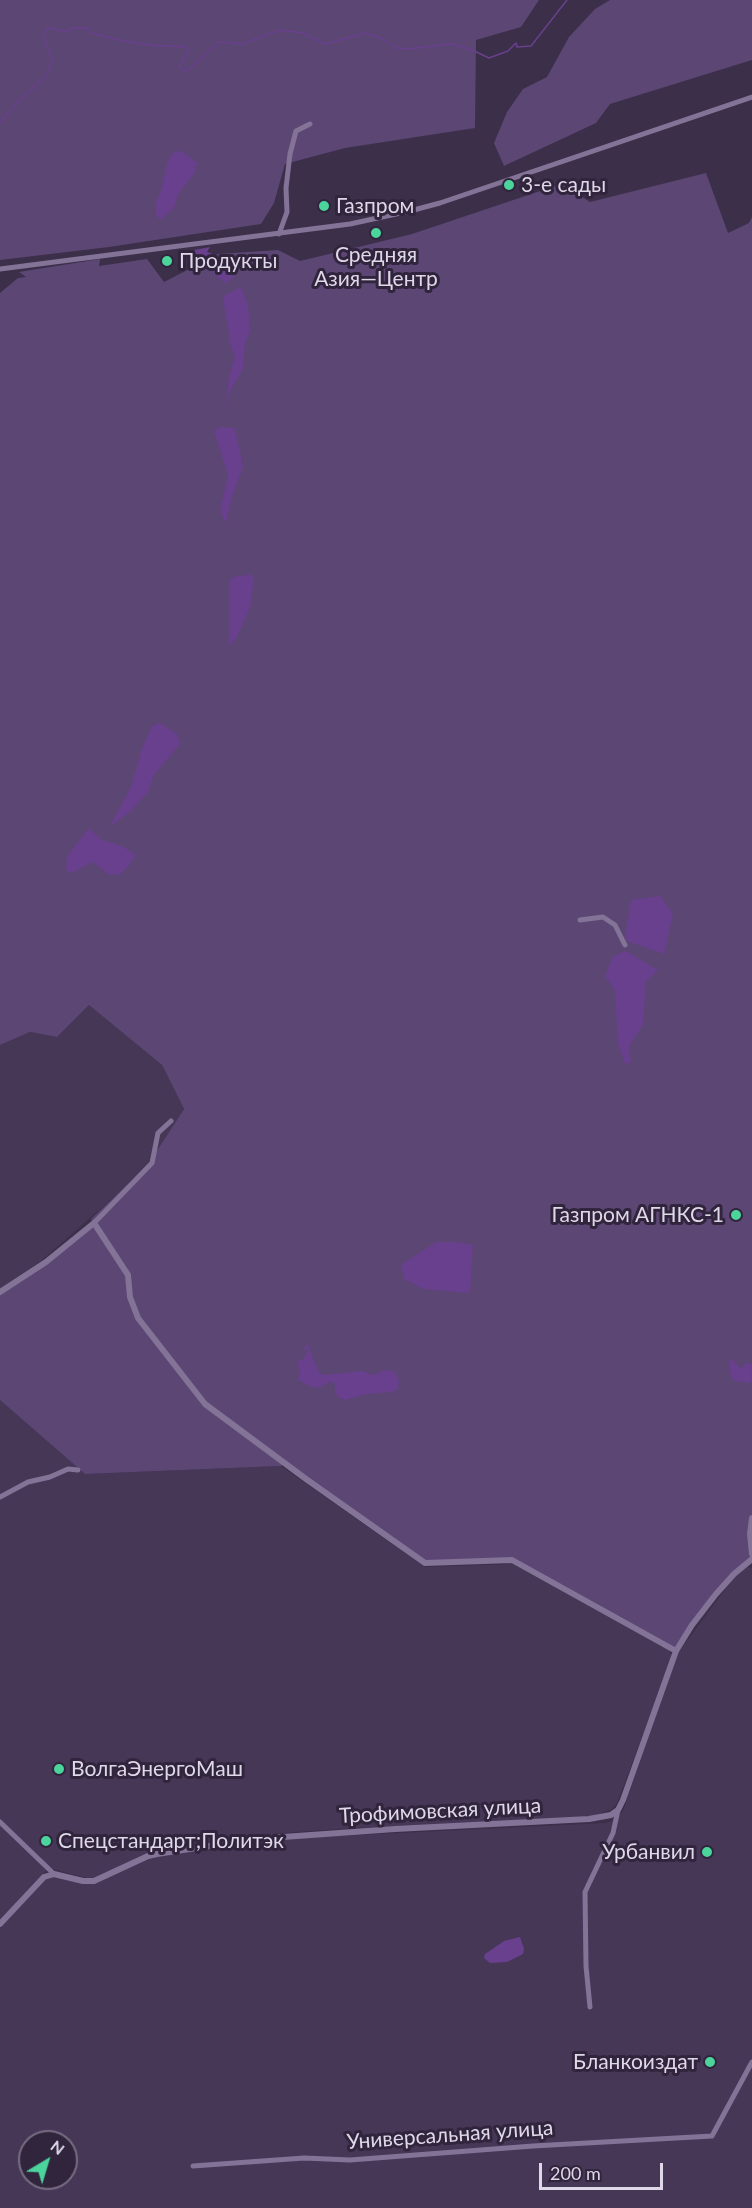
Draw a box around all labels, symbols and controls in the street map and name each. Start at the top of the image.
place label: 3-е сады [521,172,606,198]
marker: 3-е сады [502,178,516,192]
place label: Газпром [336,193,414,219]
marker: Газпром [317,199,331,213]
marker: Средняя Азия—Центр [369,226,383,240]
place label: Средняя Азия—Центр [314,242,438,292]
place label: Продукты [179,248,278,274]
marker: Продукты [160,254,174,268]
place label: Газпром АГНКС-1 [551,1202,724,1228]
marker: Газпром АГНКС-1 [729,1208,743,1222]
place label: ВолгаЭнергоМаш [71,1756,243,1782]
marker: ВолгаЭнергоМаш [52,1762,66,1776]
street label: Трофимовская улица [338,1793,542,1829]
place label: Спецстандарт;Политэк [58,1828,284,1854]
marker: Спецстандарт;Политэк [39,1834,53,1848]
place label: Урбанвил [602,1839,695,1865]
marker: Урбанвил [700,1845,714,1859]
place label: Бланкоиздат [573,2049,698,2075]
marker: Бланкоиздат [703,2055,717,2069]
street label: Универсальная улица [346,2115,554,2155]
north arrow [18,2130,78,2190]
text: N [47,2136,69,2158]
scale bar [542,2151,666,2189]
text: 200 m [550,2162,601,2184]

